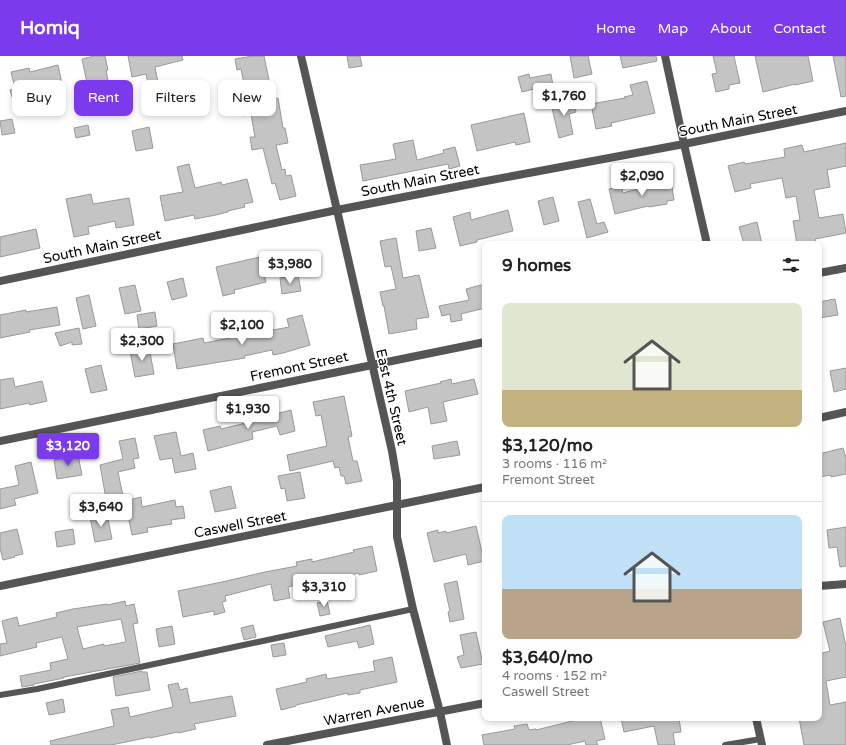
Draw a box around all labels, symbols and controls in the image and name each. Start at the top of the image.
text: Homiq [20,17,80,39]
text: Home [596,20,636,37]
text: Map [658,20,688,37]
text: About [710,20,752,37]
text: Contact [774,20,826,37]
chip: Buy [12,80,66,116]
chip: Rent [74,80,133,116]
chip: Filters [141,80,210,116]
chip: New [218,80,276,116]
pin: $1,760 [531,83,597,117]
text: $1,760 [542,88,586,104]
street label: South Main Street [677,101,799,140]
street label: South Main Street [359,161,481,200]
pin: $2,090 [609,163,675,197]
text: $2,090 [620,168,664,184]
street label: South Main Street [42,226,163,267]
pin: $3,980 [257,251,323,285]
icon: filters [780,254,802,276]
text: 9 homes [502,255,571,276]
text: $3,980 [268,256,312,272]
pin: $2,100 [209,312,275,346]
text: $2,100 [220,317,264,333]
pin: $2,300 [109,328,175,362]
icon: home [616,329,688,401]
text: $2,300 [120,333,164,349]
street label: East 4th Street [372,347,411,448]
street label: Fremont Street [248,348,350,385]
pin: $1,930 [215,396,281,430]
text: $1,930 [226,401,270,417]
pin: $3,120 [35,433,101,467]
text: $3,120/mo [502,435,593,456]
text: $3,120 [46,438,90,454]
text: 3 rooms · 116 m² [502,456,607,472]
text: Fremont Street [502,472,595,488]
pin: $3,640 [68,494,134,528]
text: $3,640 [79,499,123,515]
street label: Caswell Street [192,507,288,542]
icon: home [616,541,688,613]
pin: $3,310 [291,574,357,608]
text: $3,310 [302,579,346,595]
text: $3,640/mo [502,647,593,668]
text: 4 rooms · 152 m² [502,668,607,684]
text: Caswell Street [502,684,589,700]
street label: Warren Avenue [322,693,426,730]

